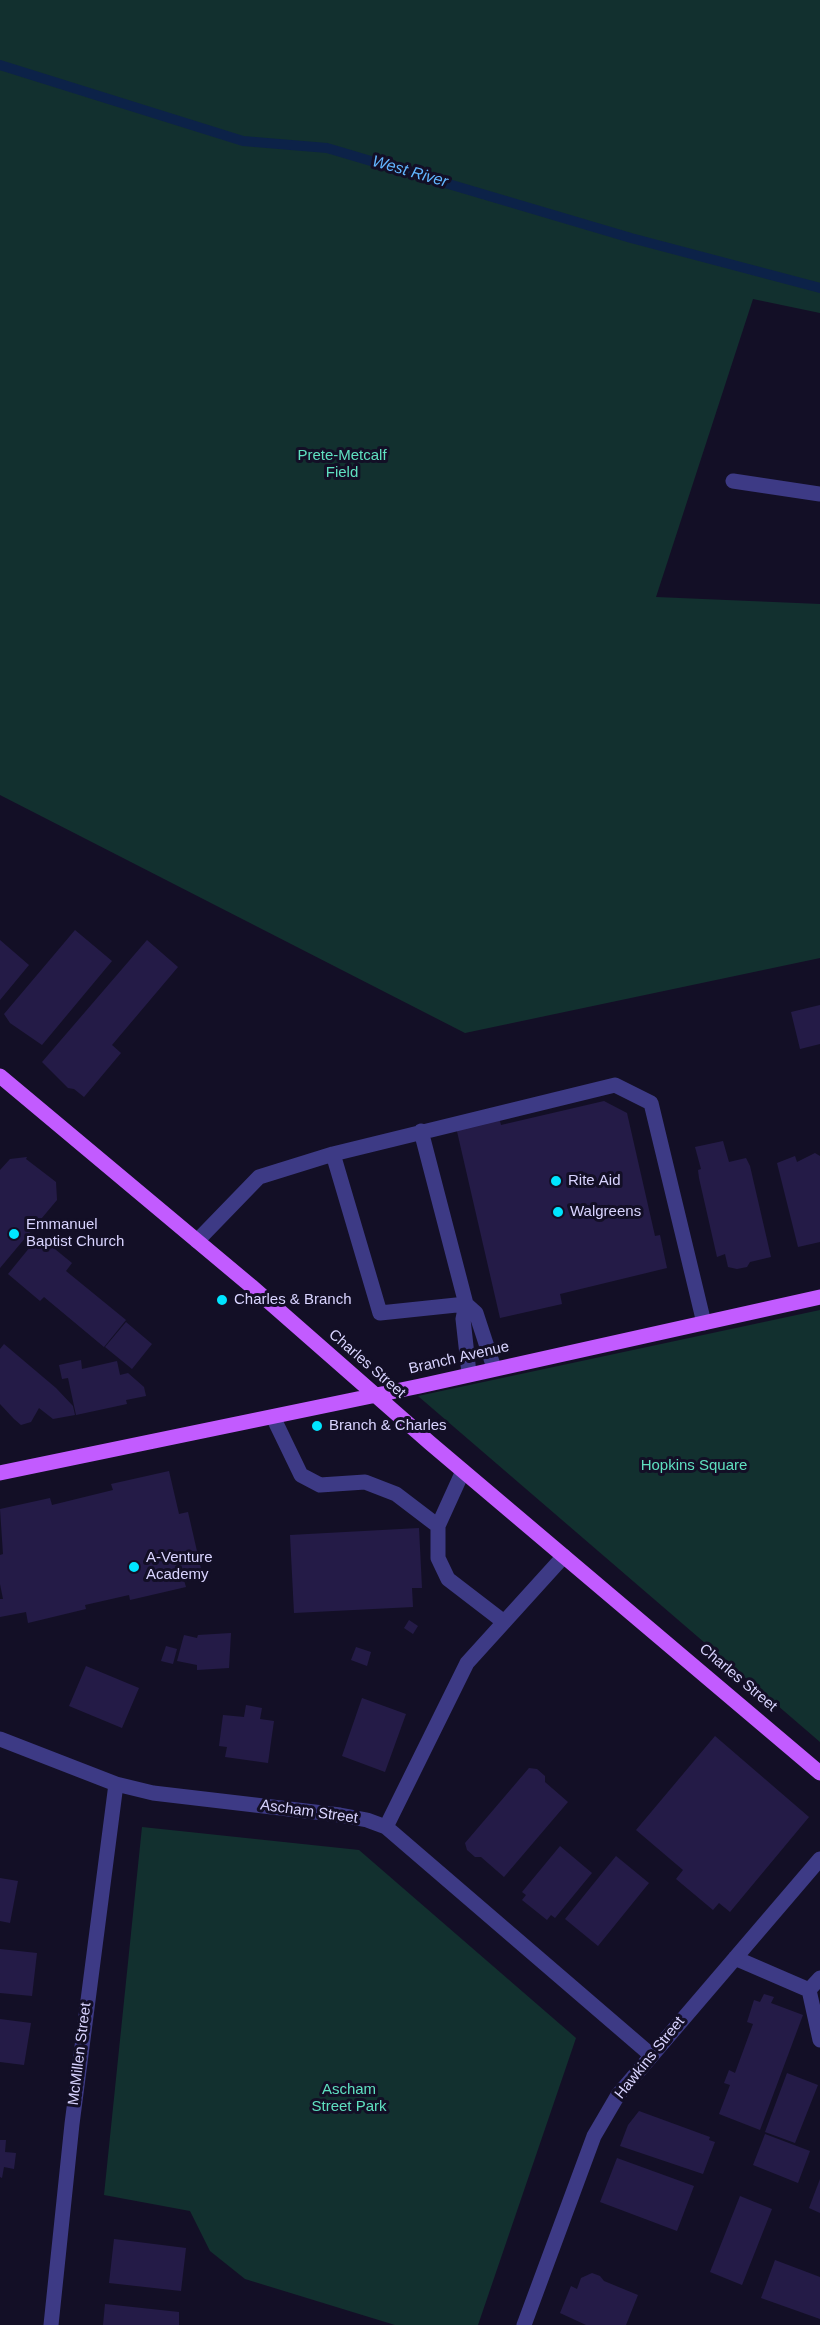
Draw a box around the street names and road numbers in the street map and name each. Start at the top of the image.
street label: Charles Street [325,1326,409,1402]
street label: Branch Avenue [407,1338,511,1378]
street label: Charles Street [695,1640,781,1716]
street label: Ascham Street [259,1796,359,1828]
street label: McMillen Street [65,2002,95,2106]
street label: Hawkins Street [611,2013,689,2103]

